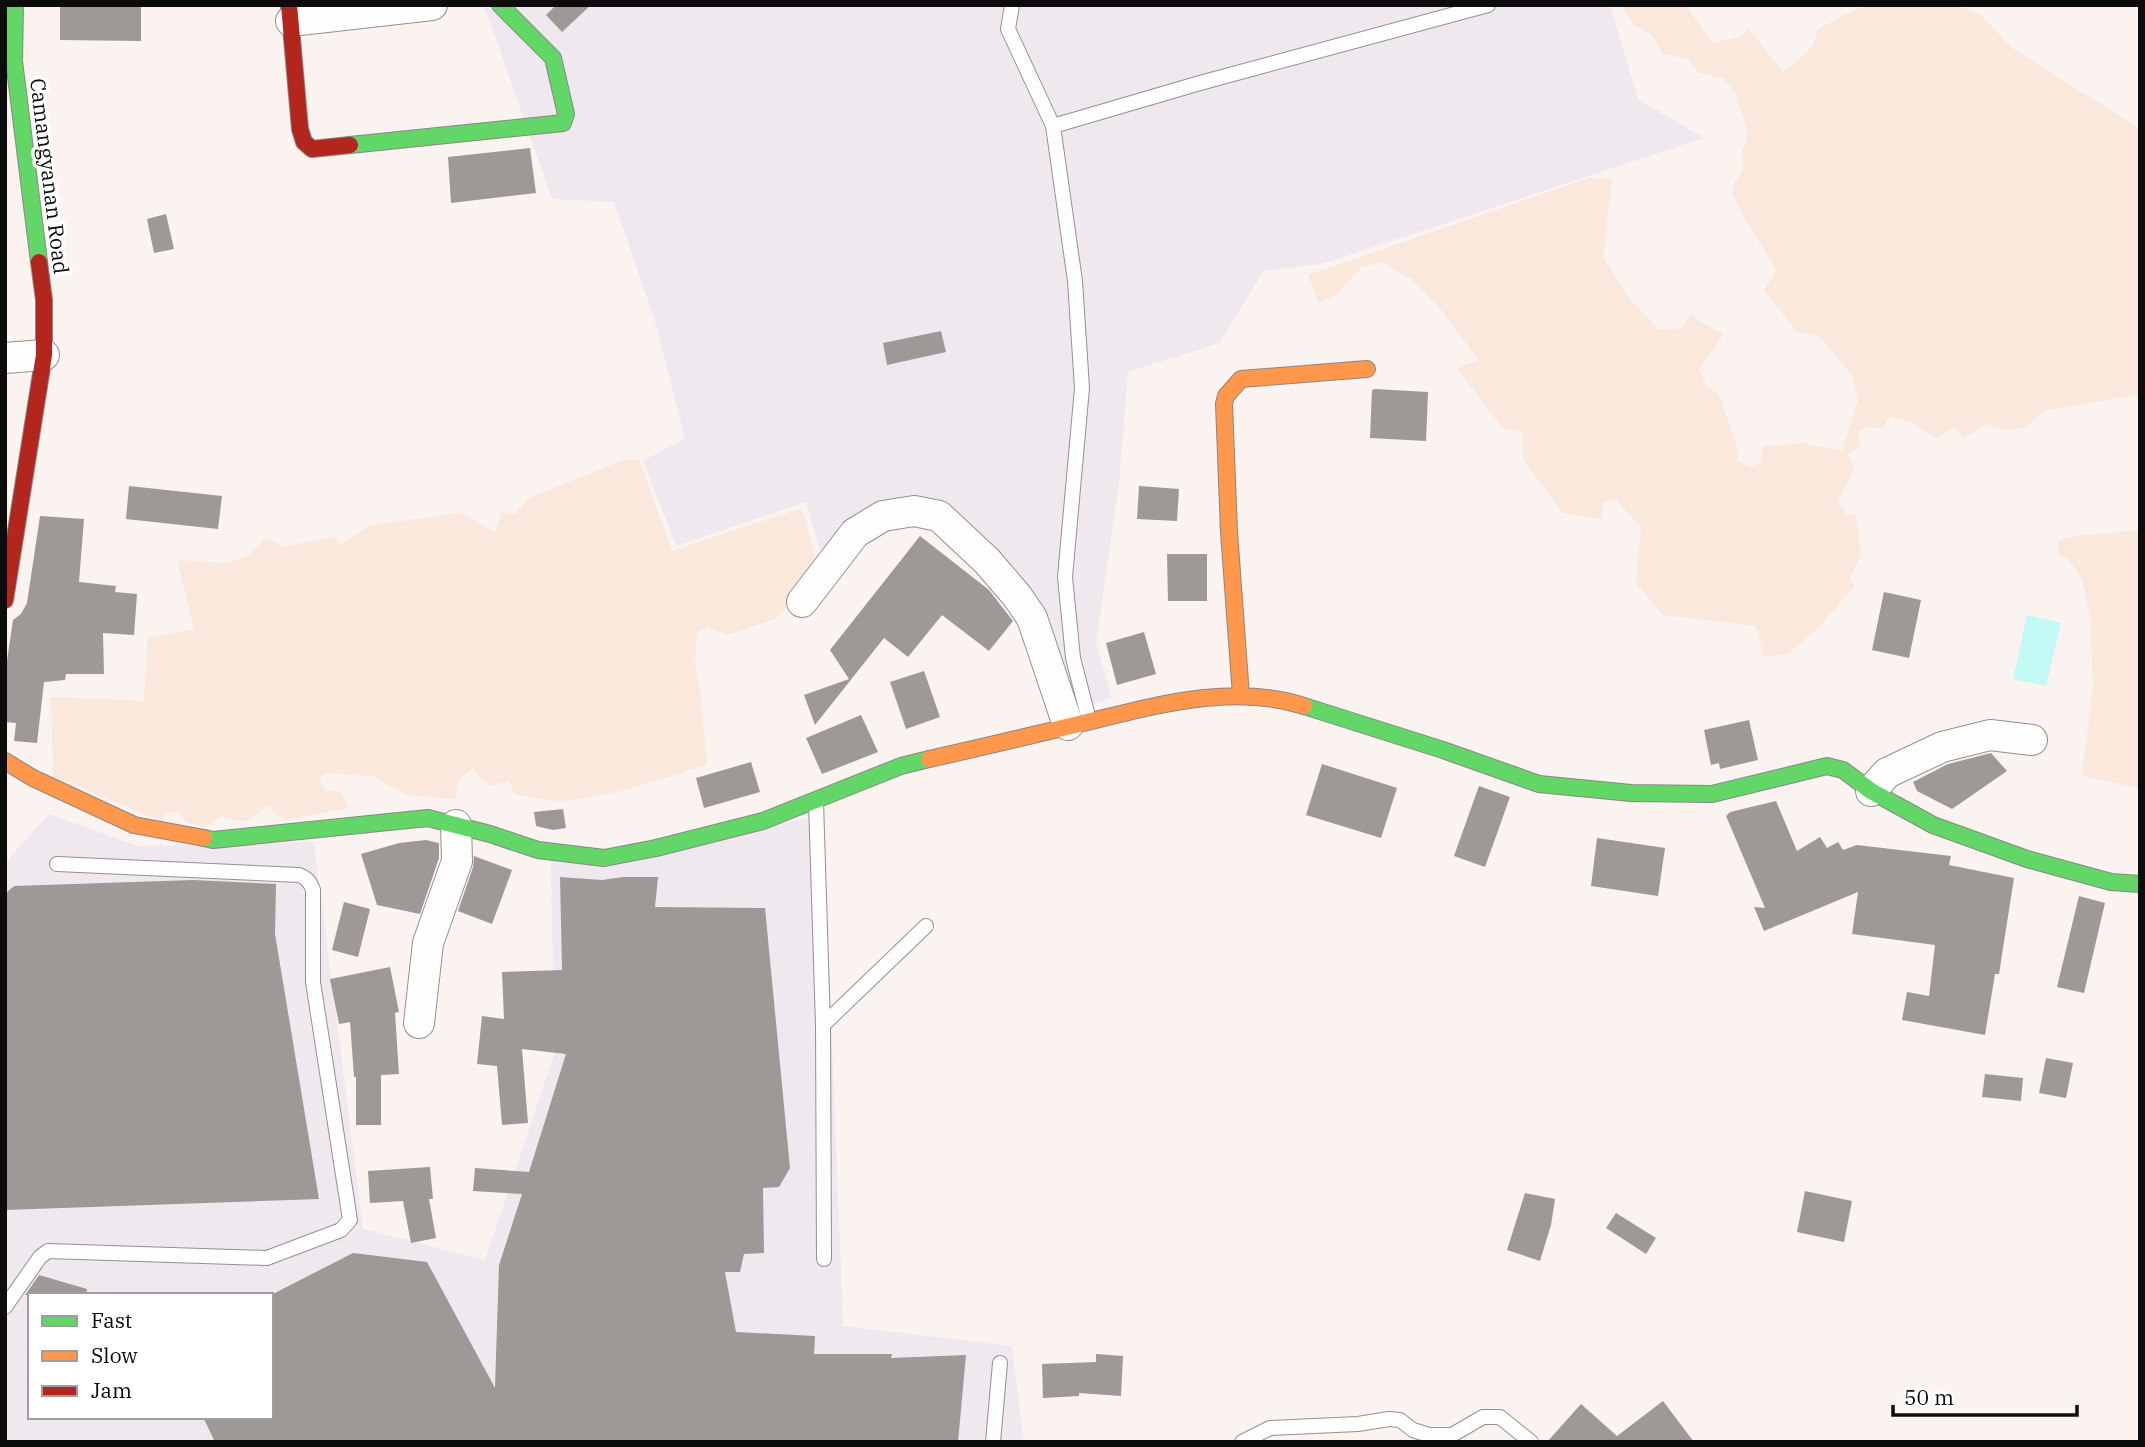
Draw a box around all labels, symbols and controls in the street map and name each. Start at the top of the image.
street label: Camangyanan Road [24,76,76,276]
legend [28,1293,273,1419]
text: Fast [91,1306,132,1334]
text: Slow [91,1341,138,1369]
scale bar [1893,1374,2077,1418]
text: Jam [91,1376,132,1404]
text: 50 m [1904,1383,1954,1411]

